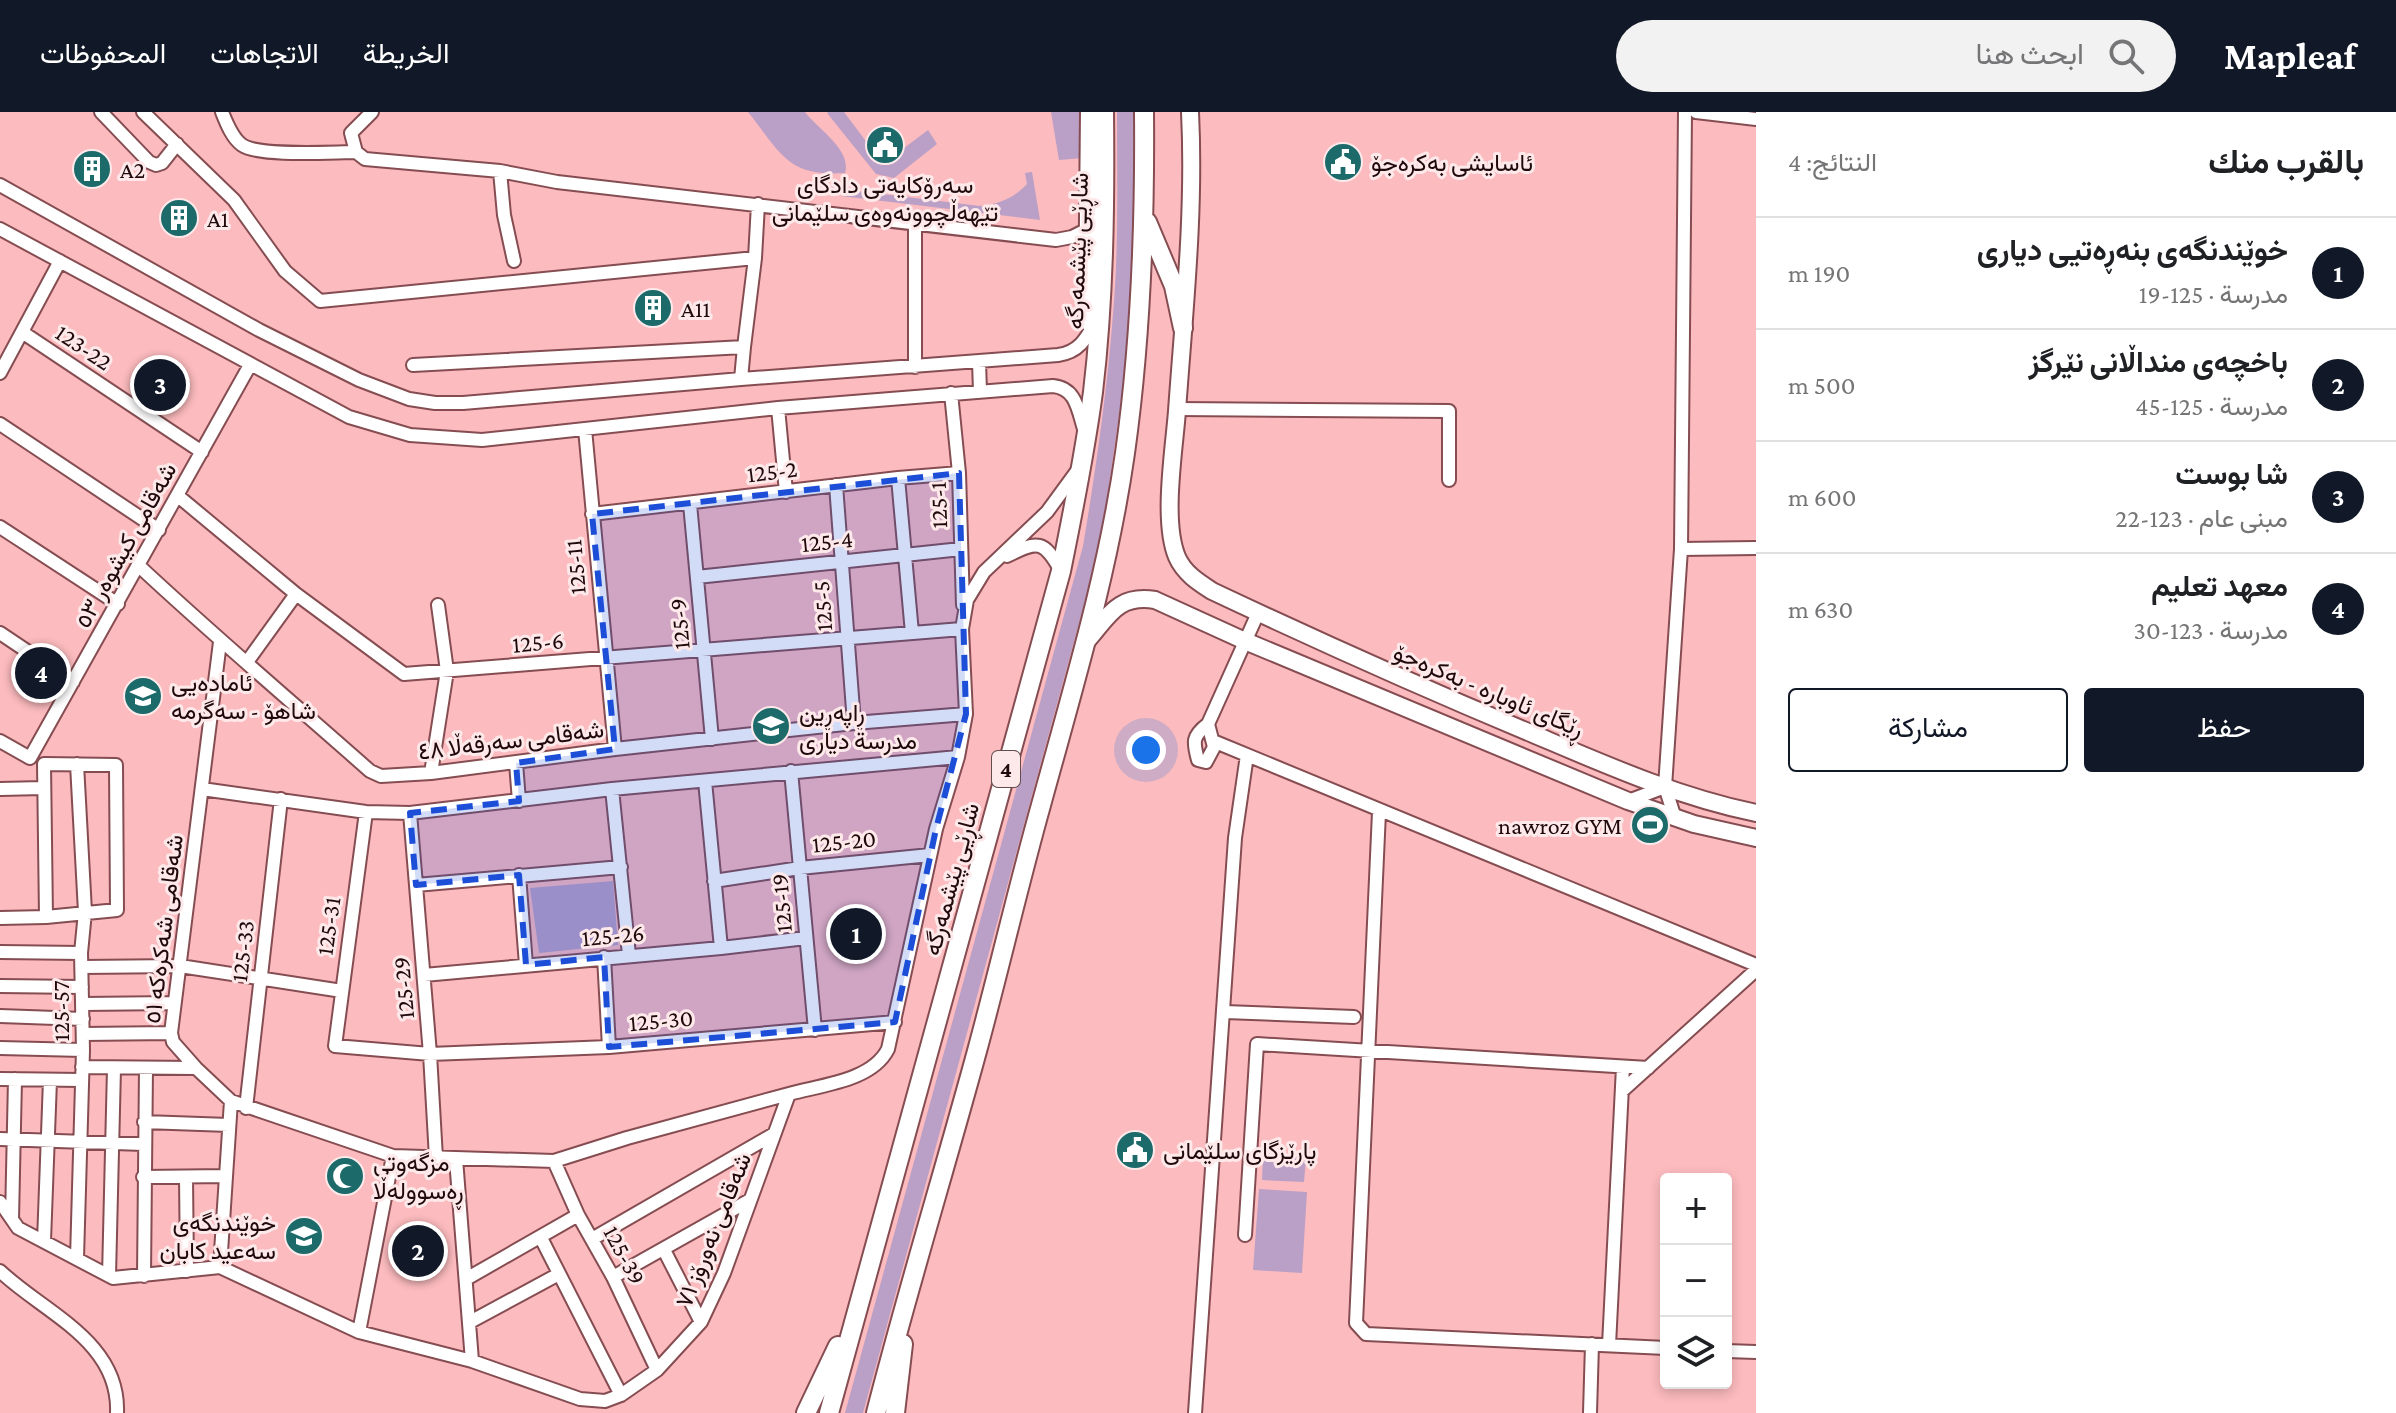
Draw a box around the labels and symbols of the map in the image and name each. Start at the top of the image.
public building icon: سەرۆکایەتی دادگای تێهەڵچوونەوەی سلێمانی [864,124,906,166]
public building icon: ئاسایشی بەکرەجۆ [1322,141,1364,183]
building icon: A2 [71,148,113,190]
place label: ئاسایشی بەکرەجۆ [1371,149,1533,178]
place label: A2 [120,156,145,183]
place label: سەرۆکایەتی دادگای تێهەڵچوونەوەی سلێمانی [772,171,998,229]
street label: شاڕێی پێشمەرگە [1061,172,1099,330]
building icon: A1 [158,197,200,239]
place label: A1 [207,205,229,232]
building icon: A11 [632,287,674,329]
place label: A11 [681,295,711,322]
street label: 123-22 [51,318,117,376]
pin: 3 [134,355,186,415]
street label: 125-2 [745,455,799,487]
street label: شەقامی کیشوەر ٥٣ [68,458,183,633]
street label: 125-1 [924,481,952,529]
street label: 125-4 [800,525,854,557]
street label: 125-11 [559,538,591,596]
street label: 125-5 [807,580,837,632]
street label: 125-9 [663,597,695,651]
street label: 125-6 [511,626,565,658]
street label: ڕێگای ئاوبارە - بەکرەجۆ [1387,638,1588,748]
pin: 4 [15,643,67,703]
place label: ئامادەیی شاهۆ - سەگرمە [171,669,316,726]
school or university icon: ئامادەیی شاهۆ - سەگرمە [122,675,164,717]
place label: ڕاپەڕین مدرسة ديارى [799,699,917,756]
school or university icon: ڕاپەڕین مدرسة ديارى [750,705,792,747]
street label: شەقامی سەرقەڵا ٤٨ [417,714,606,767]
your location [1126,730,1166,770]
road number: 4 [992,751,1020,787]
street label: شاڕێی پێشمەرگە [918,800,990,960]
sports icon: nawroz GYM [1629,804,1671,846]
place label: nawroz GYM [1498,812,1622,839]
street label: 125-20 [811,824,877,858]
street label: شەقامی شەکرەکە ٥١ [138,833,190,1025]
street label: 125-19 [765,872,797,934]
street label: 125-31 [311,895,345,957]
pin: 1 [830,904,882,964]
street label: 125-33 [225,919,259,983]
street label: 125-26 [581,919,645,951]
street label: 125-29 [387,956,419,1020]
street label: 125-57 [47,981,74,1041]
street label: 125-30 [628,1004,694,1036]
public building icon: پارێزگای سلێمانی [1114,1129,1156,1171]
place label: پارێزگای سلێمانی [1163,1137,1316,1167]
place label: مزگەوتی ڕەسوولەڵا [373,1149,464,1210]
street label: شەقامی نەورۆز ٧١ [670,1149,758,1312]
mosque icon: مزگەوتی ڕەسوولەڵا [324,1155,366,1197]
place label: خوێندنگەی سەعید کابان [160,1209,276,1265]
school or university icon: خوێندنگەی سەعید کابان [283,1215,325,1257]
pin: 2 [392,1221,444,1281]
street label: 125-39 [598,1221,652,1289]

